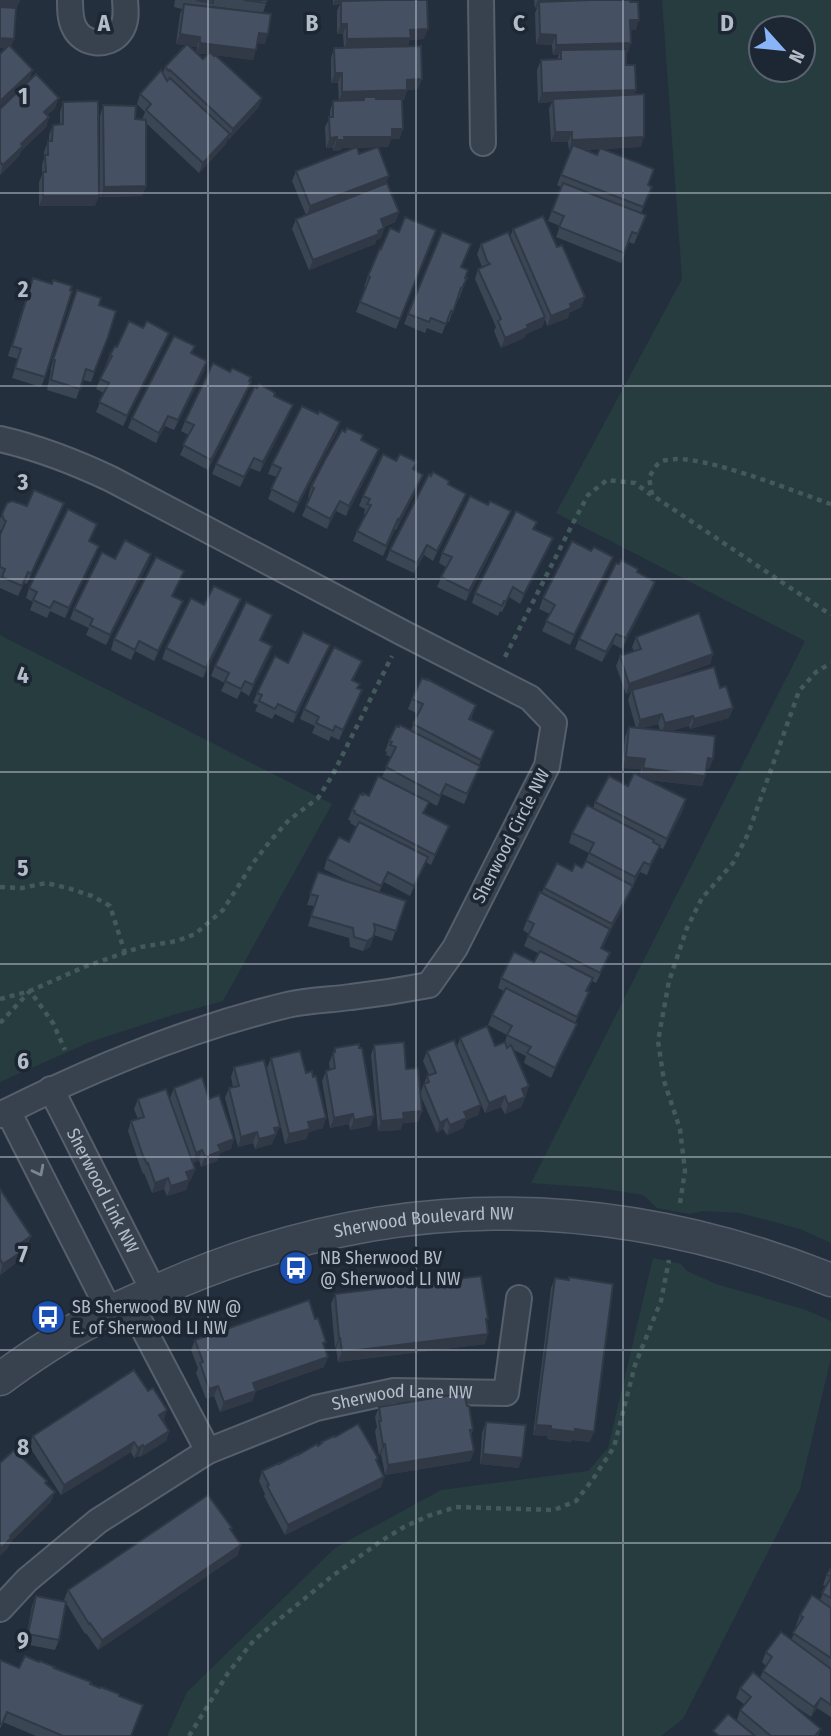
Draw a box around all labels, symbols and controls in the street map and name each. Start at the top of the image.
text: A [97,9,111,37]
text: B [306,9,319,37]
text: C [513,9,525,37]
text: D [720,9,734,37]
north arrow [747,14,817,84]
text: N [784,46,810,67]
text: 1 [18,82,28,110]
text: 2 [17,275,29,303]
text: 3 [17,468,29,496]
text: 4 [17,661,29,689]
street label: Sherwood Circle NW [468,765,555,907]
text: 5 [17,854,29,882]
text: 6 [17,1047,29,1075]
street label: Sherwood Link NW [62,1124,144,1257]
one-way arrow [30,1164,44,1177]
street label: Sherwood Boulevard NW [332,1202,514,1243]
text: 7 [18,1240,28,1268]
place label: NB Sherwood BV @ Sherwood LI NW [320,1247,461,1290]
bus stop icon: NB Sherwood BV @ Sherwood LI NW [277,1249,315,1287]
place label: SB Sherwood BV NW @ E. of Sherwood LI NW [72,1296,241,1339]
bus stop icon: SB Sherwood BV NW @ E. of Sherwood LI NW [29,1298,67,1336]
street label: Sherwood Lane NW [330,1380,473,1415]
text: 8 [17,1433,29,1461]
text: 9 [17,1626,29,1654]

